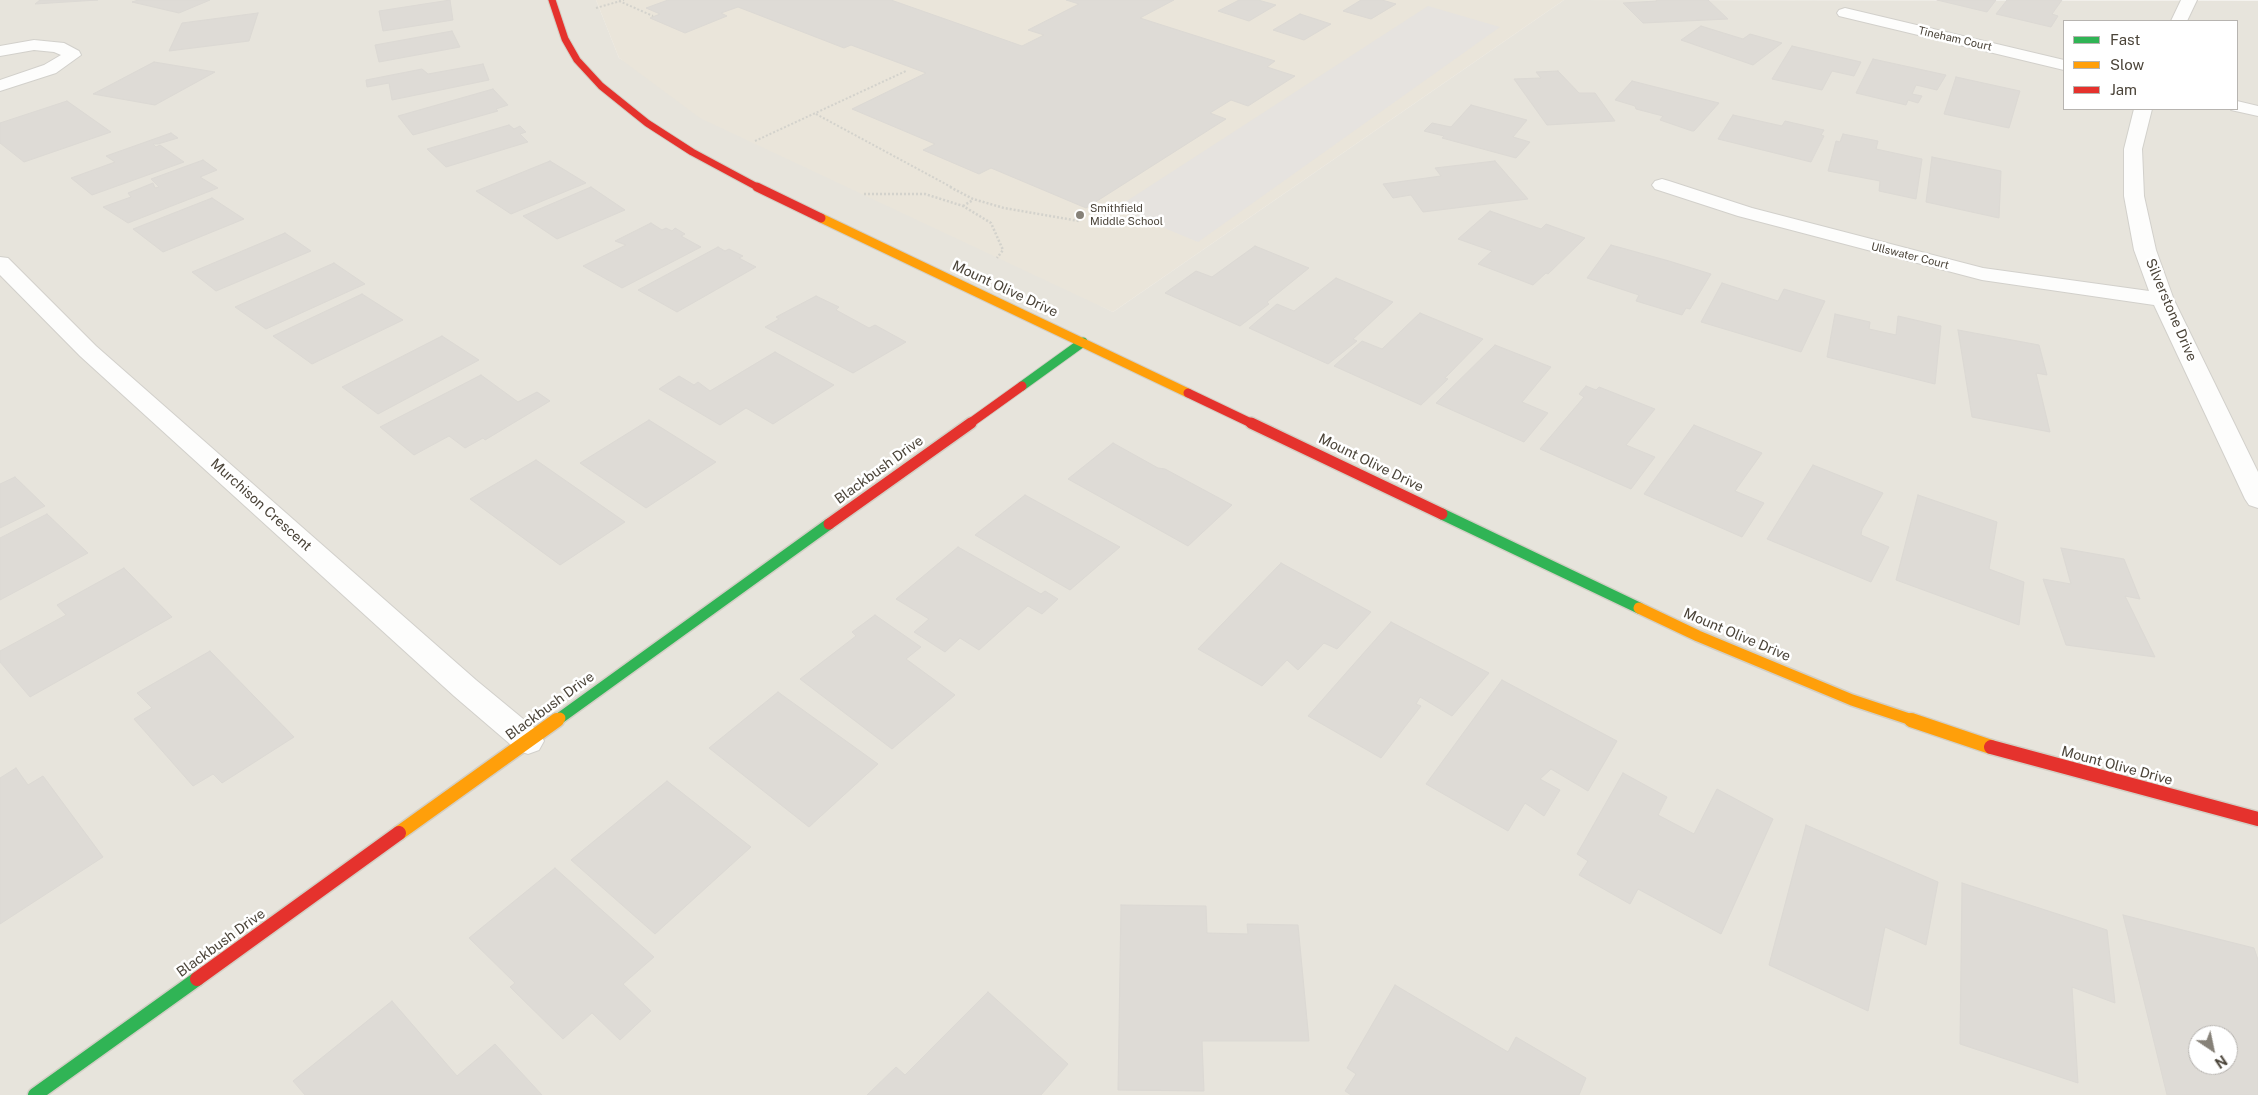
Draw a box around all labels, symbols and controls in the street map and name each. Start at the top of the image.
legend [2063,20,2238,110]
street label: Tineham Court [1917,24,1993,54]
text: Fast [2110,31,2140,48]
text: Slow [2110,56,2144,73]
text: Jam [2110,81,2137,98]
place label: Smithfield Middle School [1090,202,1163,228]
marker: Smithfield Middle School [1074,209,1086,221]
street label: Ullswater Court [1870,240,1950,272]
street label: Silverstone Drive [2142,256,2200,364]
street label: Mount Olive Drive [950,257,1060,321]
street label: Mount Olive Drive [1316,430,1426,496]
street label: Blackbush Drive [832,432,926,508]
street label: Murchison Crescent [207,455,315,555]
street label: Mount Olive Drive [1681,605,1793,665]
street label: Blackbush Drive [503,668,597,744]
street label: Mount Olive Drive [2059,743,2175,789]
street label: Blackbush Drive [174,905,268,981]
north arrow [2188,1025,2238,1075]
text: N [2212,1052,2230,1071]

